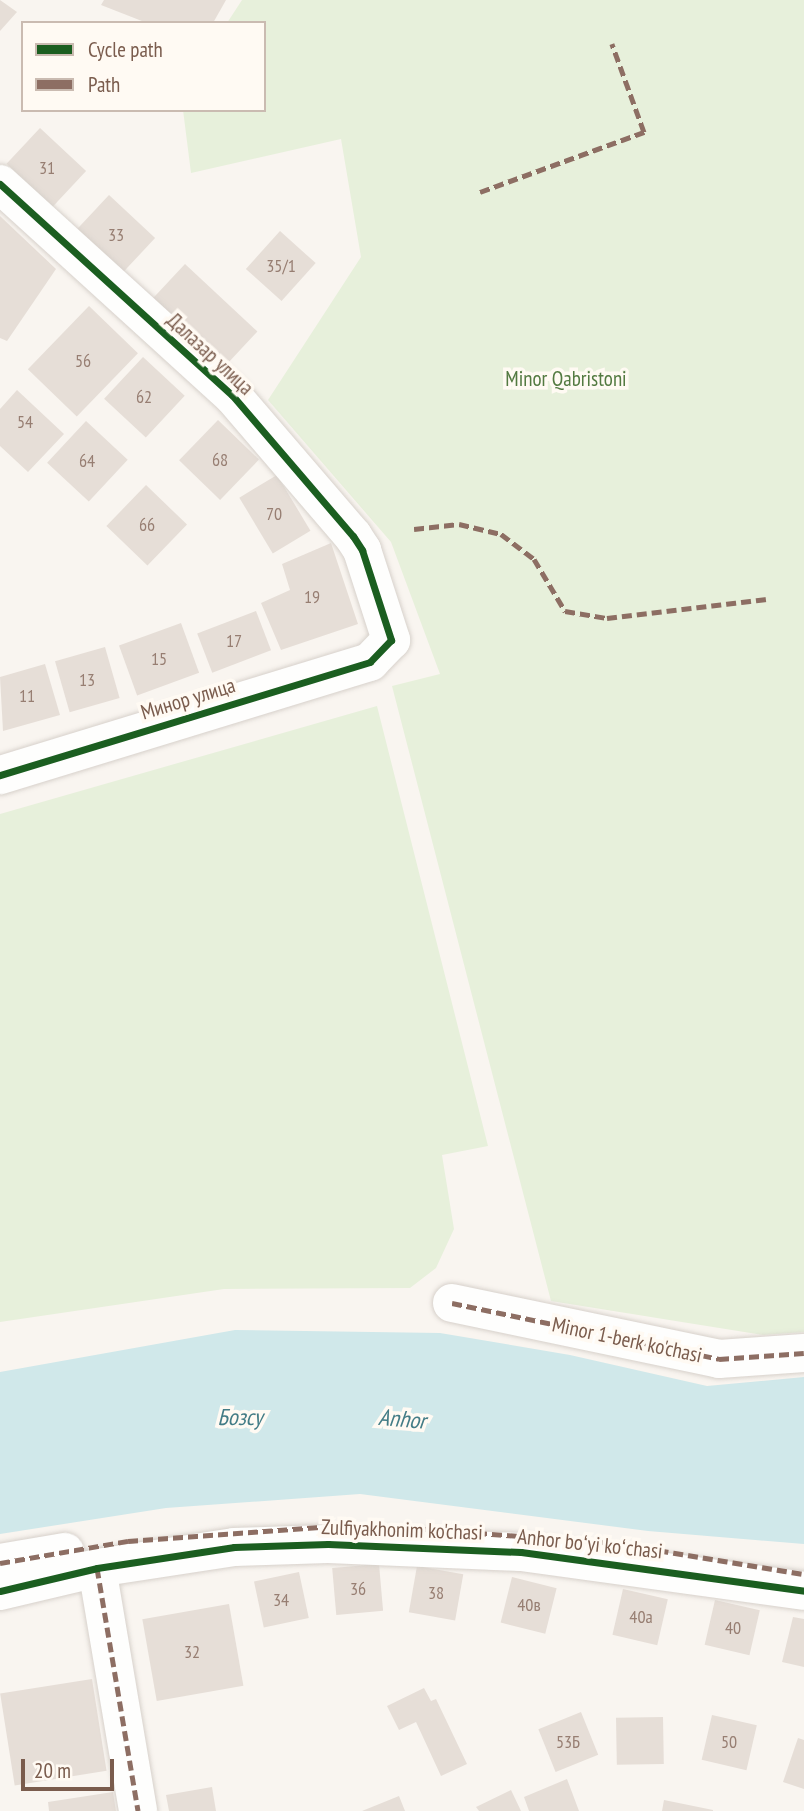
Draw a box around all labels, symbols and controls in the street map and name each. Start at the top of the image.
legend [21,21,266,112]
text: Cycle path [88,36,163,63]
text: Path [88,71,120,98]
house number: 31 [39,157,55,179]
house number: 33 [108,224,124,246]
house number: 35/1 [266,255,296,277]
street label: Далазар улица [161,308,259,400]
house number: 56 [75,350,91,372]
park label: Minor Qabristoni [505,366,627,392]
house number: 62 [136,386,152,408]
house number: 54 [17,411,33,433]
house number: 68 [212,449,228,471]
house number: 64 [79,450,95,472]
house number: 70 [266,503,282,525]
house number: 66 [139,514,155,536]
house number: 19 [304,586,320,608]
house number: 17 [226,630,242,652]
house number: 15 [151,648,167,670]
house number: 13 [79,669,95,691]
street label: Минор улица [138,673,238,725]
house number: 11 [19,685,35,707]
street label: Minor 1-berk ko'chasi [550,1312,704,1368]
water label: Бозсу [218,1403,262,1431]
water label: Anhor [377,1403,427,1435]
street label: Zulfiyakhonim ko'chasi [321,1515,483,1545]
street label: Anhor boʻyi koʻchasi [516,1524,664,1564]
house number: 36 [350,1578,366,1600]
house number: 38 [428,1582,444,1604]
house number: 34 [273,1589,289,1611]
house number: 40в [517,1594,541,1616]
house number: 40a [629,1606,653,1628]
house number: 40 [725,1617,741,1639]
house number: 32 [184,1641,200,1663]
house number: 53Б [556,1731,580,1753]
house number: 50 [721,1731,737,1753]
scale bar [24,1744,117,1788]
text: 20 m [34,1757,71,1784]

